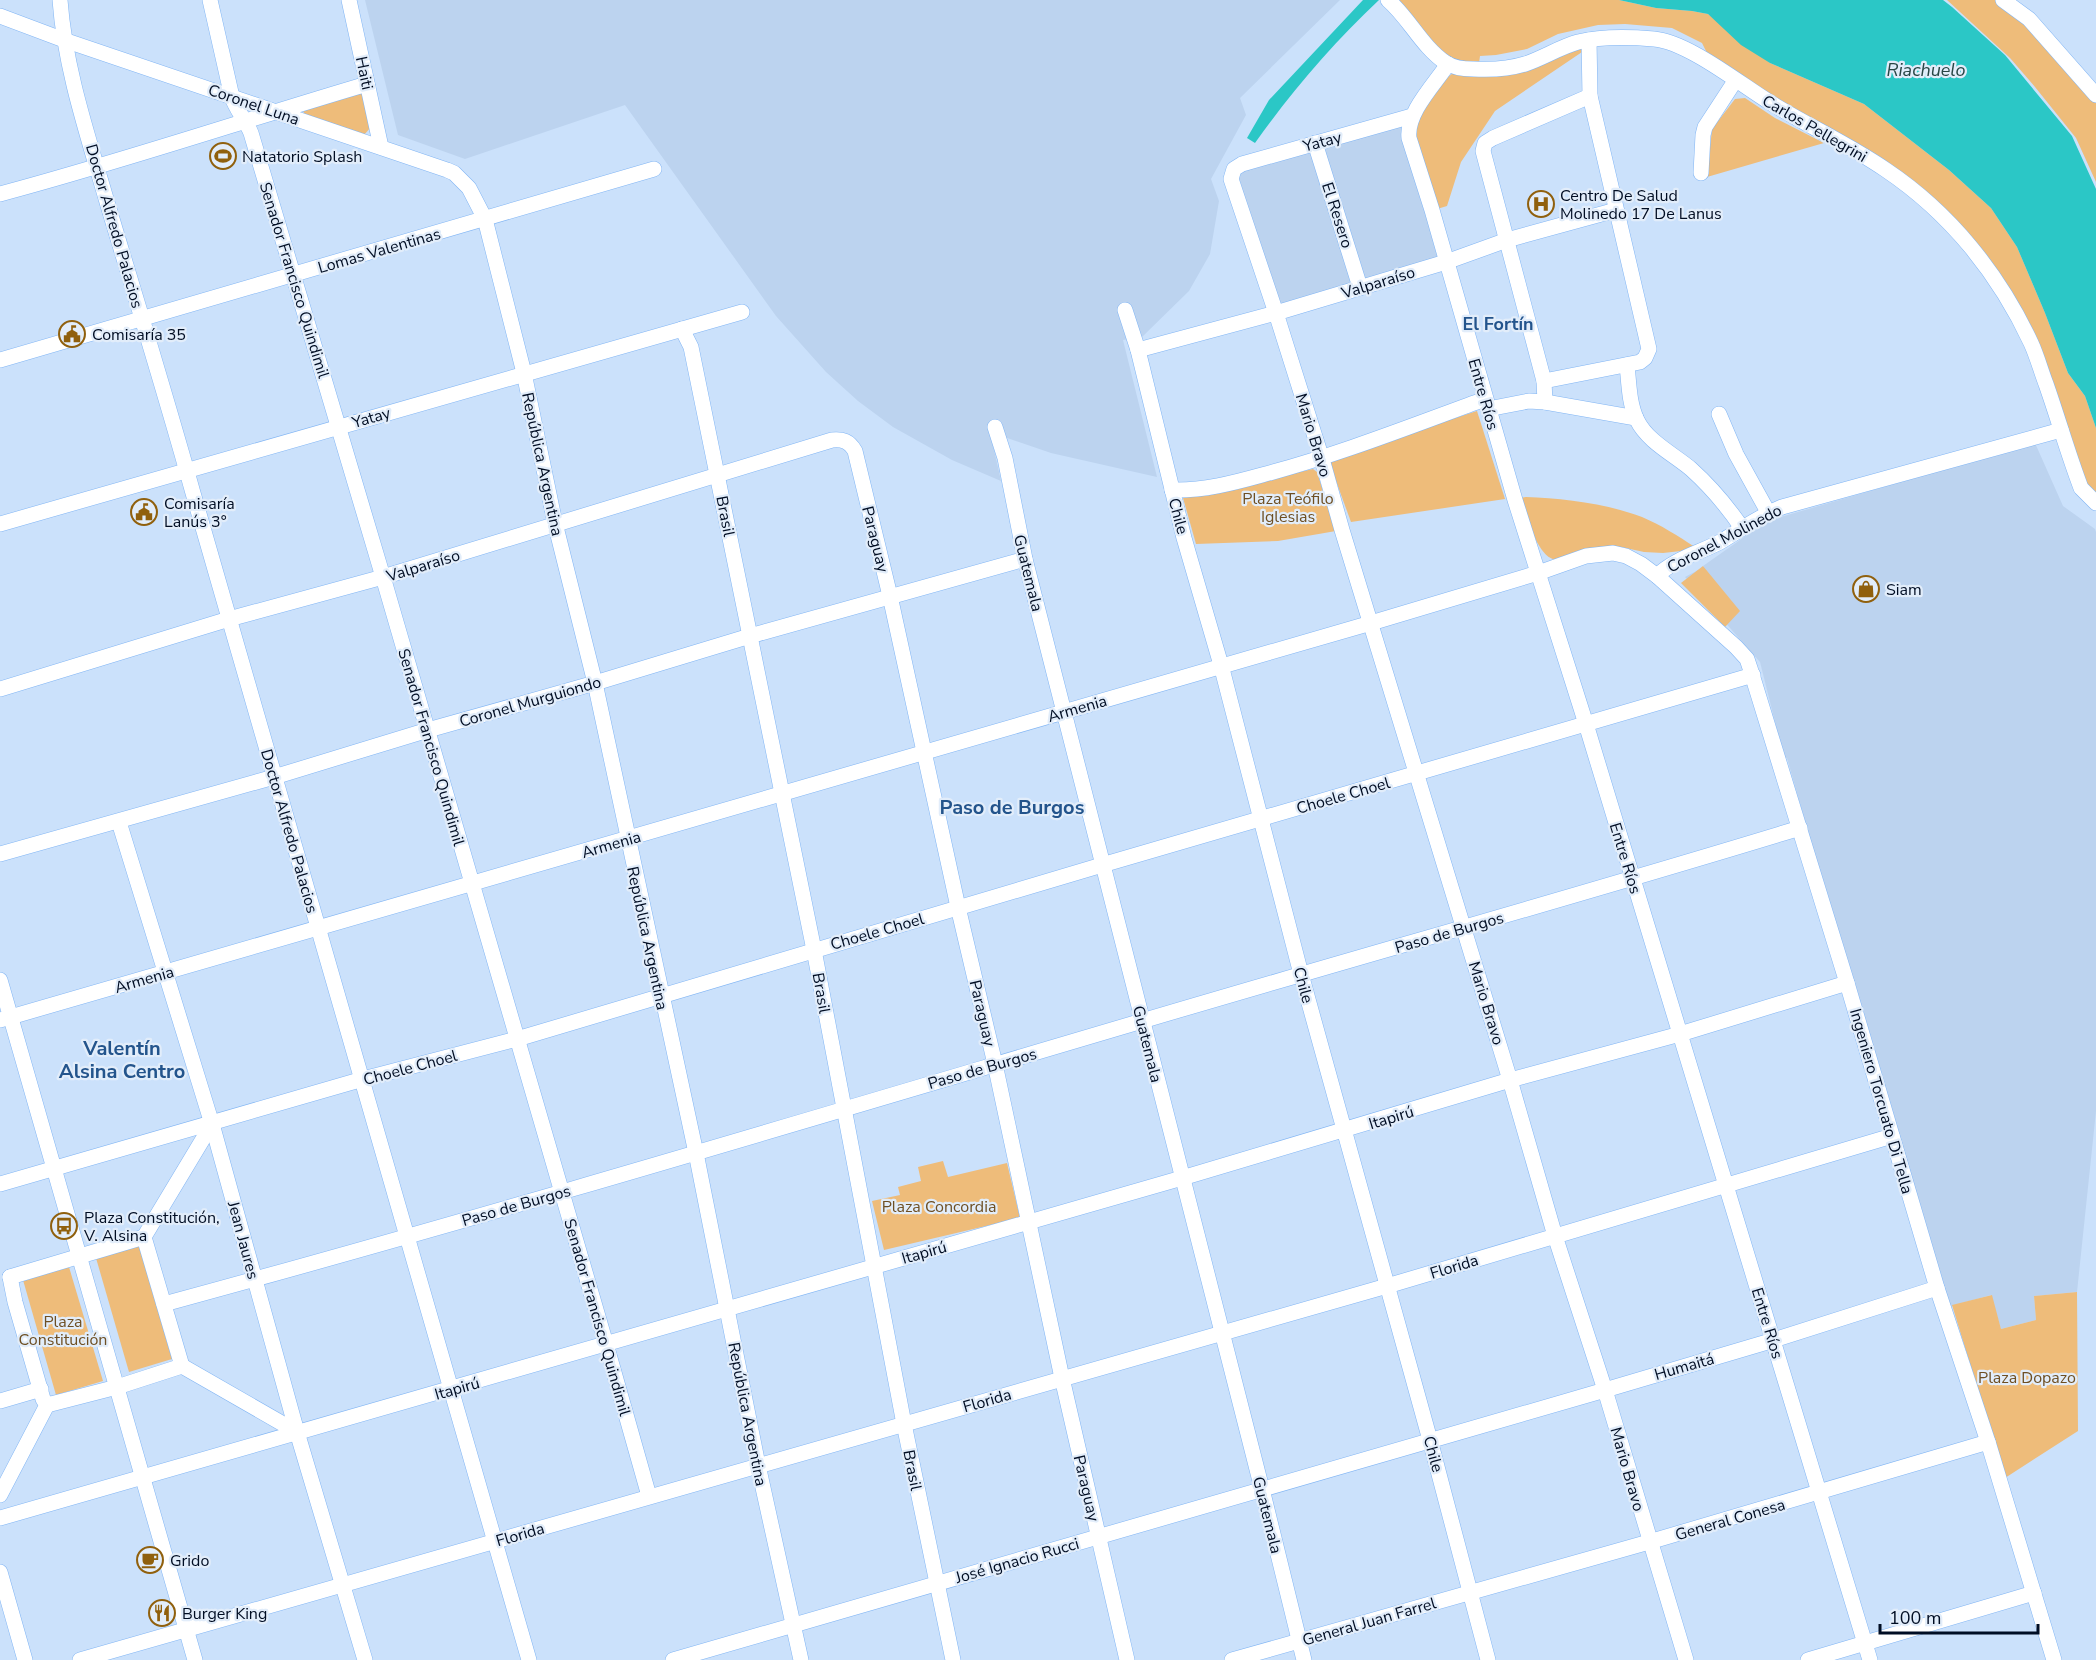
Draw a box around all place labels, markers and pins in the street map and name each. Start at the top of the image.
sports icon: Natatorio Splash [208,141,238,171]
place label: Natatorio Splash [242,146,362,168]
place label: Centro De Salud Molinedo 17 De Lanus [1560,185,1722,225]
hospital icon: Centro De Salud Molinedo 17 De Lanus [1526,189,1556,219]
public building icon: Comisaría 35 [57,319,87,349]
place label: Comisaría 35 [92,324,186,346]
place label: Comisaría Lanús 3° [164,493,235,533]
public building icon: Comisaría Lanús 3° [129,497,159,527]
shop icon: Siam [1851,574,1881,604]
place label: Siam [1886,579,1922,601]
place label: Plaza Constitución, V. Alsina [83,1207,220,1247]
bus stop icon: Plaza Constitución, V. Alsina [49,1211,79,1241]
cafe icon: Grido [135,1545,165,1575]
place label: Grido [170,1550,209,1572]
restaurant icon: Burger King [147,1598,177,1628]
place label: Burger King [182,1603,267,1625]

